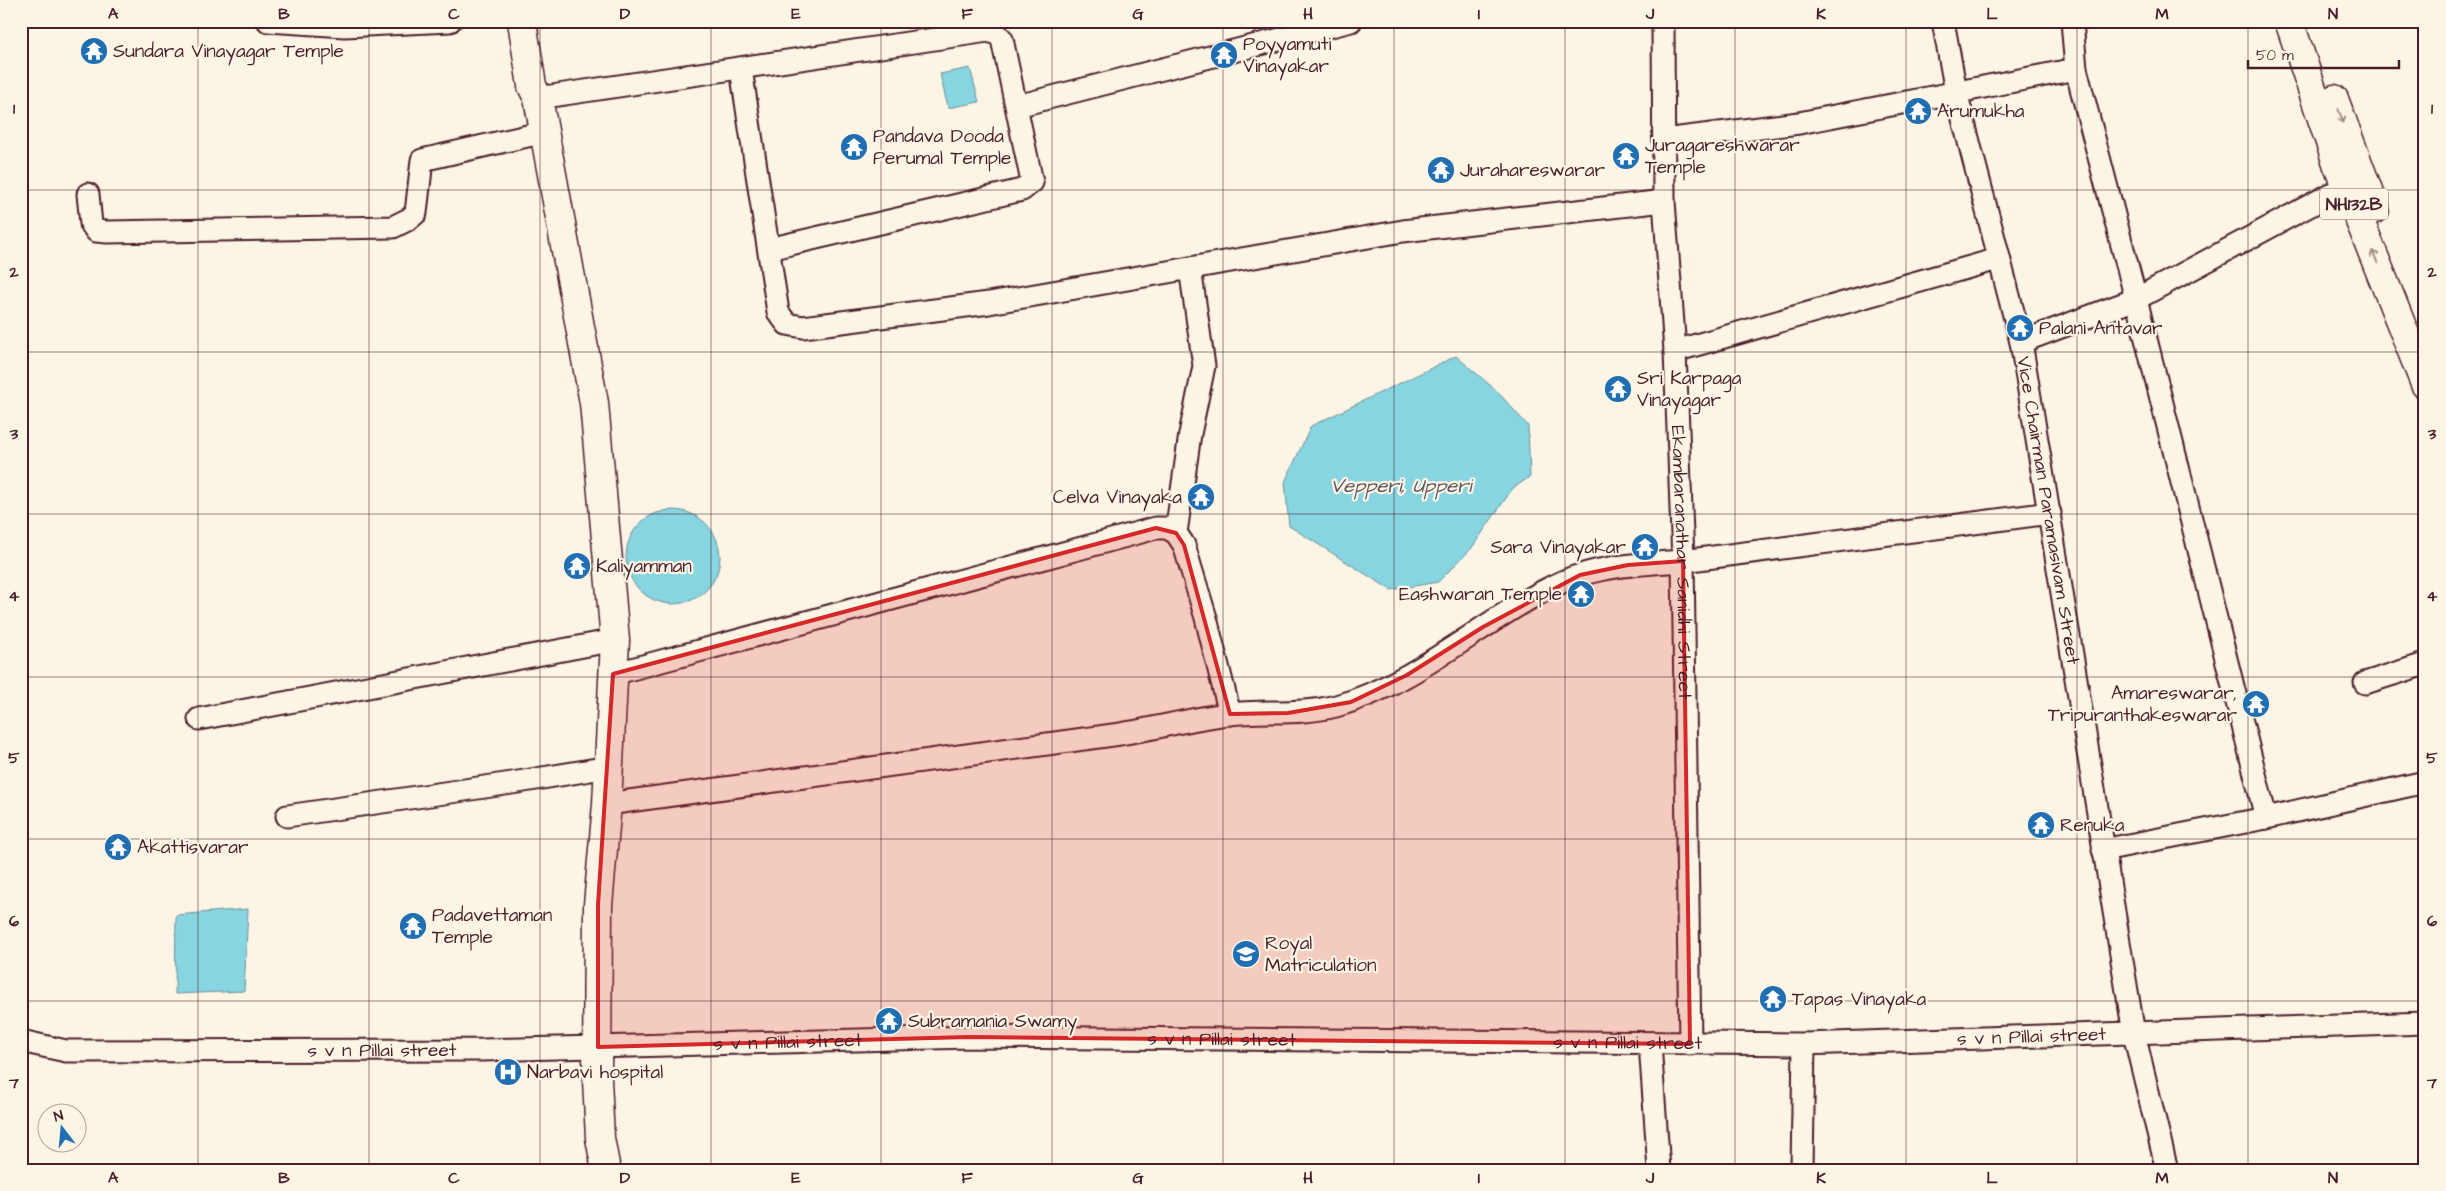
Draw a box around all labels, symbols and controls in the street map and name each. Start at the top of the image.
text: A [108,3,119,25]
text: B [278,3,290,25]
text: C [448,3,460,25]
text: D [620,3,631,25]
text: E [791,3,801,25]
text: F [961,3,973,25]
text: G [1132,3,1144,25]
text: H [1303,3,1313,25]
text: I [1478,3,1480,25]
text: J [1645,3,1655,25]
text: K [1816,3,1826,25]
text: L [1986,3,1998,25]
text: M [2155,3,2169,25]
text: N [2328,3,2338,25]
place label: Poyyamuti Vinayakar [1243,31,1331,81]
temple icon: Sundara Vinayagar Temple [79,36,109,66]
place label: Sundara Vinayagar Temple [113,38,344,66]
scale bar [2248,38,2400,70]
temple icon: Poyyamuti Vinayakar [1209,40,1239,70]
text: 50 m [2256,45,2294,66]
temple icon: Arumukha [1903,96,1933,126]
text: 1 [13,98,16,120]
place label: Arumukha [1937,98,2025,125]
text: 1 [2431,98,2434,120]
one-way arrow [2337,107,2346,123]
place label: Pandava Dooda Perumal Temple [873,123,1011,172]
temple icon: Pandava Dooda Perumal Temple [839,132,869,162]
place label: Juragareshwarar Temple [1645,132,1800,181]
temple icon: Juragareshwarar Temple [1611,141,1641,171]
temple icon: Jurahareswarar [1426,155,1456,185]
place label: Jurahareswarar [1460,157,1605,184]
road number: NH132B [2320,188,2388,220]
one-way arrow [2369,250,2379,265]
text: 2 [8,261,19,283]
text: 2 [2426,261,2437,283]
temple icon: Palani Antavar [2005,313,2035,343]
place label: Palani Antavar [2039,315,2163,342]
street label: Vice Chairman Paramasivam Street [2010,354,2087,667]
place label: Sri Karpaga Vinayagar [1637,365,1742,415]
temple icon: Sri Karpaga Vinayagar [1603,374,1633,404]
text: 3 [9,423,19,445]
text: 3 [2427,423,2437,445]
street label: Ekambaranathar Sanidhi Street [1664,425,1699,700]
water label: Vepperi, Upperi [1331,472,1474,500]
temple icon: Celva Vinayaka [1186,482,1216,512]
place label: Celva Vinayaka [1053,484,1182,512]
temple icon: Sara Vinayakar [1630,532,1660,562]
place label: Sara Vinayakar [1490,534,1627,562]
temple icon: Kaliyamman [562,551,592,581]
place label: Kaliyamman [596,553,692,581]
temple icon: Eashwaran Temple [1566,579,1596,609]
place label: Eashwaran Temple [1399,581,1562,608]
text: 4 [9,585,20,607]
text: 4 [2427,585,2438,607]
place label: Amareswarar, Tripuranthakeswarar [2048,680,2238,729]
temple icon: Amareswarar, Tripuranthakeswarar [2241,689,2271,719]
text: 5 [8,747,20,769]
text: 5 [2426,747,2438,769]
temple icon: Renuka [2026,810,2056,840]
place label: Renuka [2060,812,2125,839]
temple icon: Akattisvarar [103,832,133,862]
place label: Akattisvarar [137,834,249,861]
place label: Padavettaman Temple [432,902,552,951]
text: 6 [9,910,19,932]
text: 6 [2427,910,2437,932]
temple icon: Padavettaman Temple [398,911,428,941]
place label: Royal Matriculation [1265,930,1377,979]
school or university icon: Royal Matriculation [1231,939,1261,969]
temple icon: Tapas Vinayaka [1758,984,1788,1014]
place label: Tapas Vinayaka [1792,986,1927,1014]
temple icon: Subramania Swamy [874,1006,904,1036]
place label: Subramania Swamy [908,1008,1078,1036]
street label: s v n Pillai street [1957,1020,2107,1052]
street label: s v n Pillai street [1147,1025,1297,1053]
street label: s v n Pillai street [713,1026,863,1057]
street label: s v n Pillai street [1553,1028,1703,1057]
street label: s v n Pillai street [307,1037,457,1064]
hospital icon: Narbavi hospital [493,1057,523,1087]
place label: Narbavi hospital [527,1059,663,1086]
text: 7 [8,1072,19,1094]
text: 7 [2426,1072,2437,1094]
north arrow [38,1104,88,1154]
text: N [52,1106,66,1127]
text: A [108,1167,119,1189]
text: B [278,1167,290,1189]
text: C [448,1167,460,1189]
text: D [620,1167,631,1189]
text: E [791,1167,801,1189]
text: F [961,1167,973,1189]
text: G [1132,1167,1144,1189]
text: H [1303,1167,1313,1189]
text: I [1478,1167,1480,1189]
text: J [1645,1167,1655,1189]
text: K [1816,1167,1826,1189]
text: L [1986,1167,1998,1189]
text: M [2155,1167,2169,1189]
text: N [2328,1167,2338,1189]

